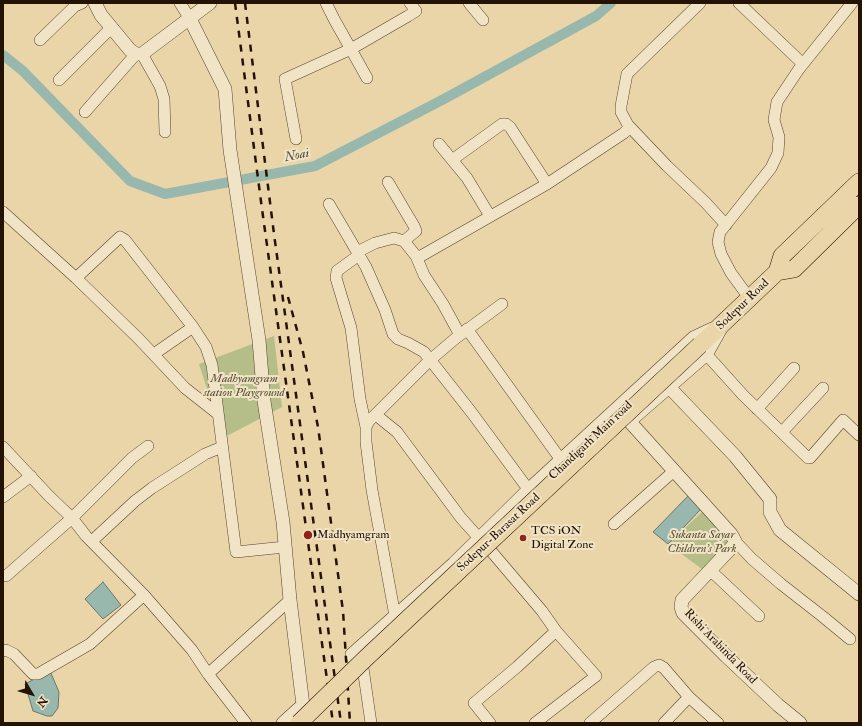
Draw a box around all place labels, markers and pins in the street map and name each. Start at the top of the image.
place label: TCS iON Digital Zone [531,524,593,552]
place label: Madhyamgram [317,528,390,542]
marker: Madhyamgram [302,529,314,541]
marker: TCS iON Digital Zone [518,533,528,543]

